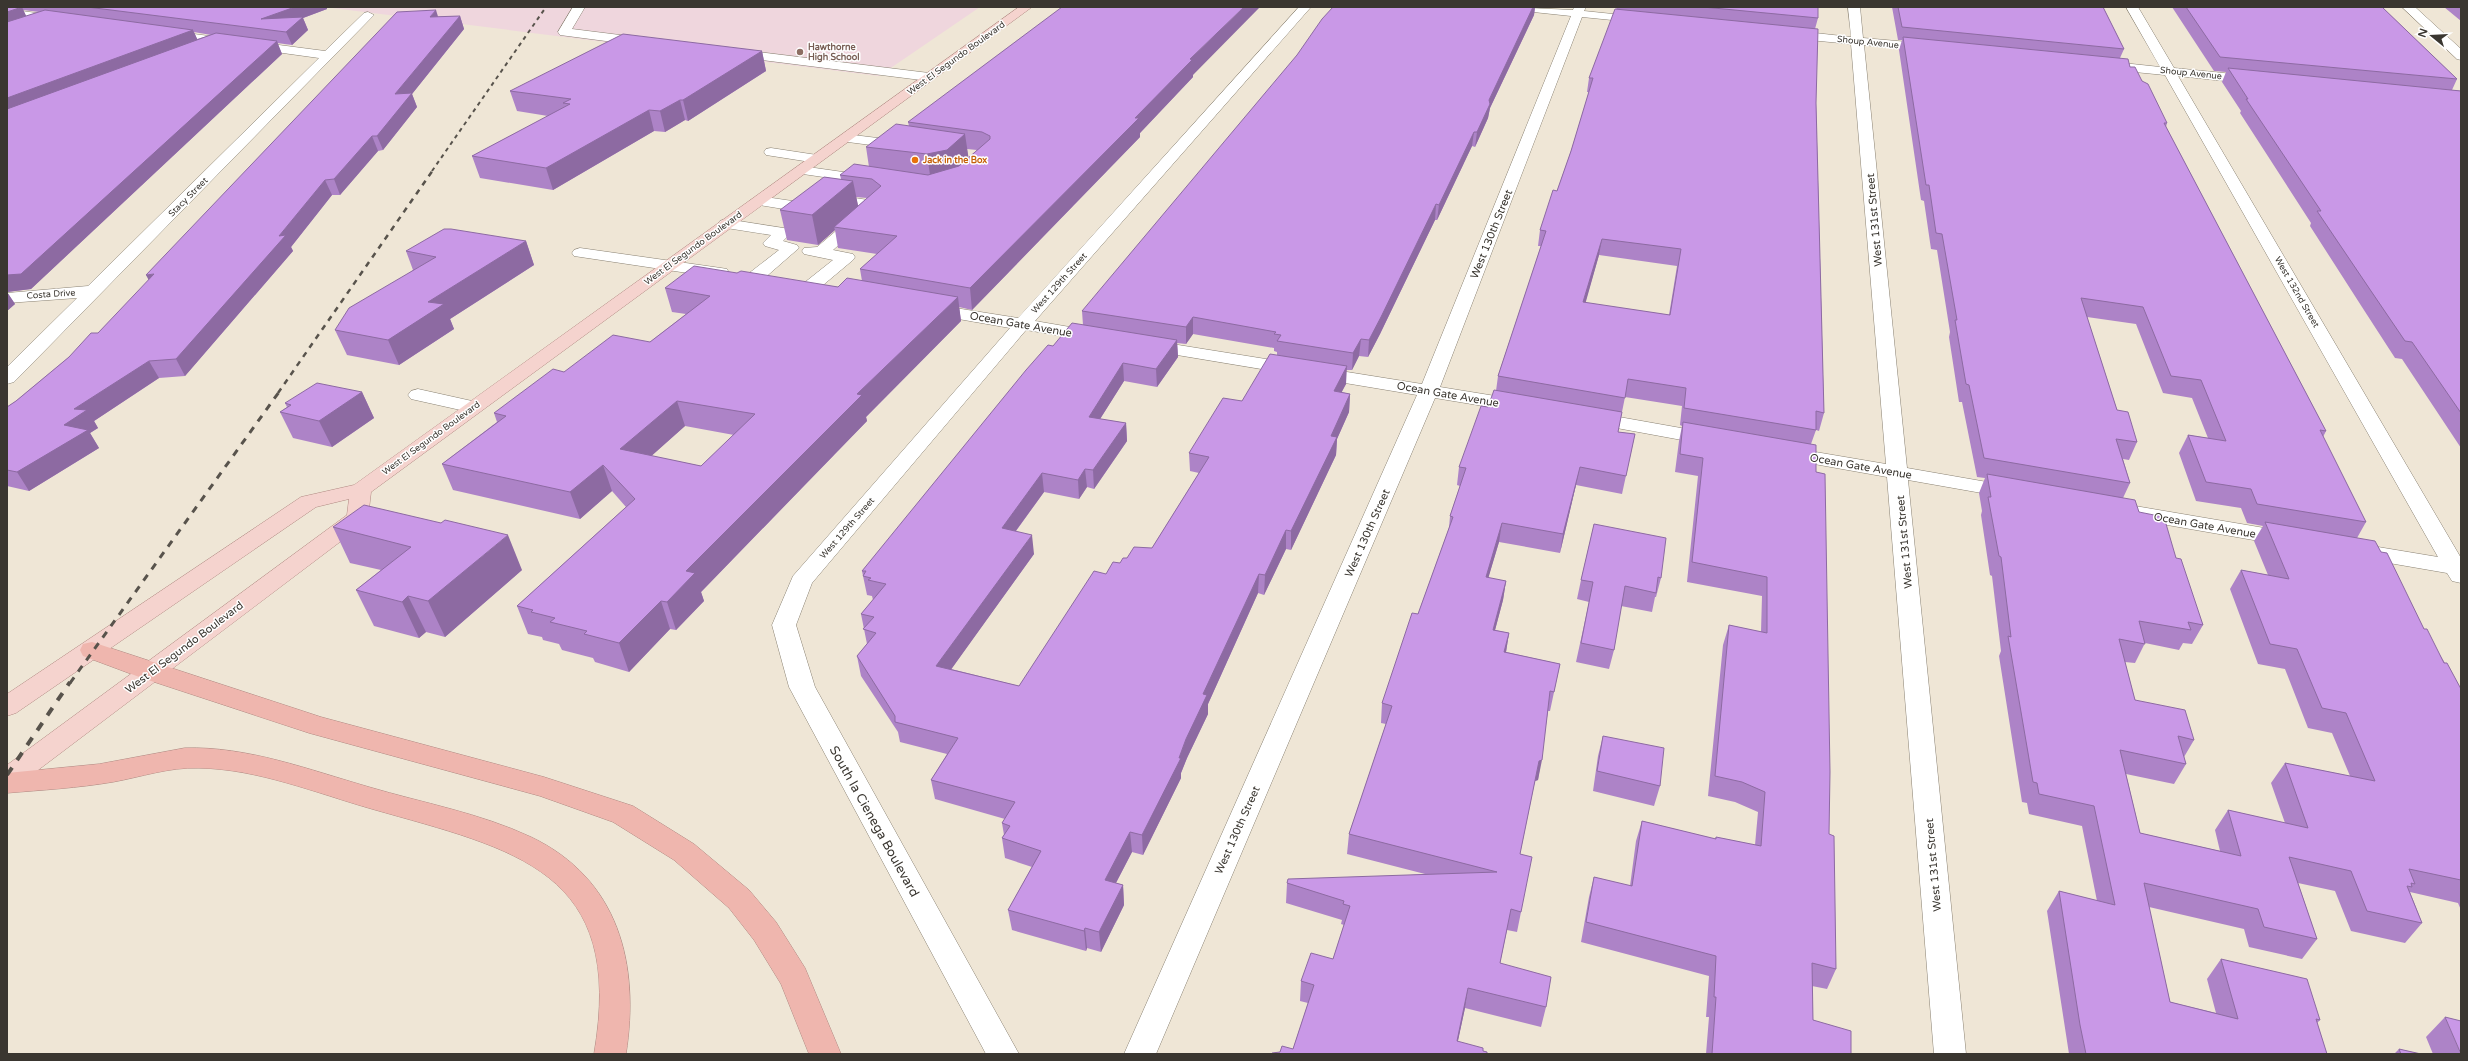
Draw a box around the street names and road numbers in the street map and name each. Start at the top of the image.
street label: West El Segundo Boulevard [905,19,1007,98]
street label: Shoup Avenue [1836,34,1899,51]
street label: Shoup Avenue [2159,65,2222,82]
street label: West 131st Street [1864,173,1885,267]
street label: Stacy Street [166,175,211,219]
street label: West 130th Street [1468,188,1515,281]
street label: West El Segundo Boulevard [642,209,744,288]
street label: West 129th Street [1029,250,1090,316]
street label: West 132nd Street [2272,255,2322,330]
street label: Costa Drive [26,287,76,302]
street label: Ocean Gate Avenue [969,309,1073,340]
street label: Ocean Gate Avenue [1396,379,1500,410]
street label: West El Segundo Boulevard [380,399,482,478]
street label: Ocean Gate Avenue [1809,451,1913,482]
street label: West 130th Street [1342,487,1393,579]
street label: West 129th Street [818,495,877,561]
street label: West 131st Street [1894,495,1915,589]
street label: Ocean Gate Avenue [2153,510,2257,541]
street label: West El Segundo Boulevard [123,599,246,696]
street label: South la Cienega Boulevard [826,743,922,900]
street label: West 130th Street [1212,784,1263,876]
street label: West 131st Street [1923,818,1944,912]

